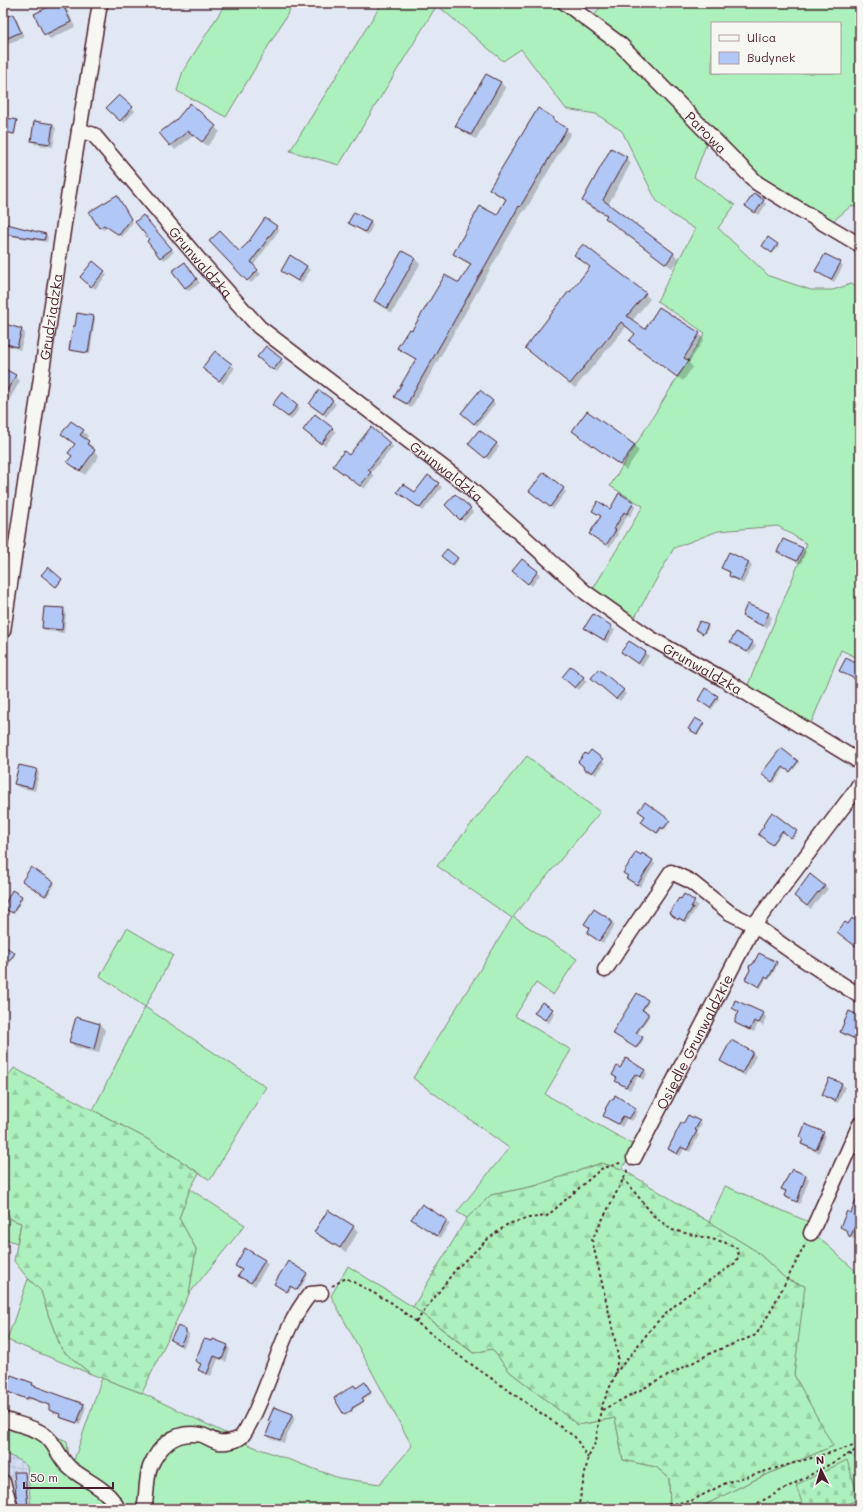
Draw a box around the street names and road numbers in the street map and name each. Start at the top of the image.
street label: Parowa [682,107,732,157]
street label: Grunwaldzka [165,222,238,302]
street label: Grudziądzka [34,272,66,361]
street label: Grunwaldzka [406,436,488,506]
street label: Grunwaldzka [660,638,746,698]
street label: Osiedle Grunwaldzkie [651,971,737,1112]

